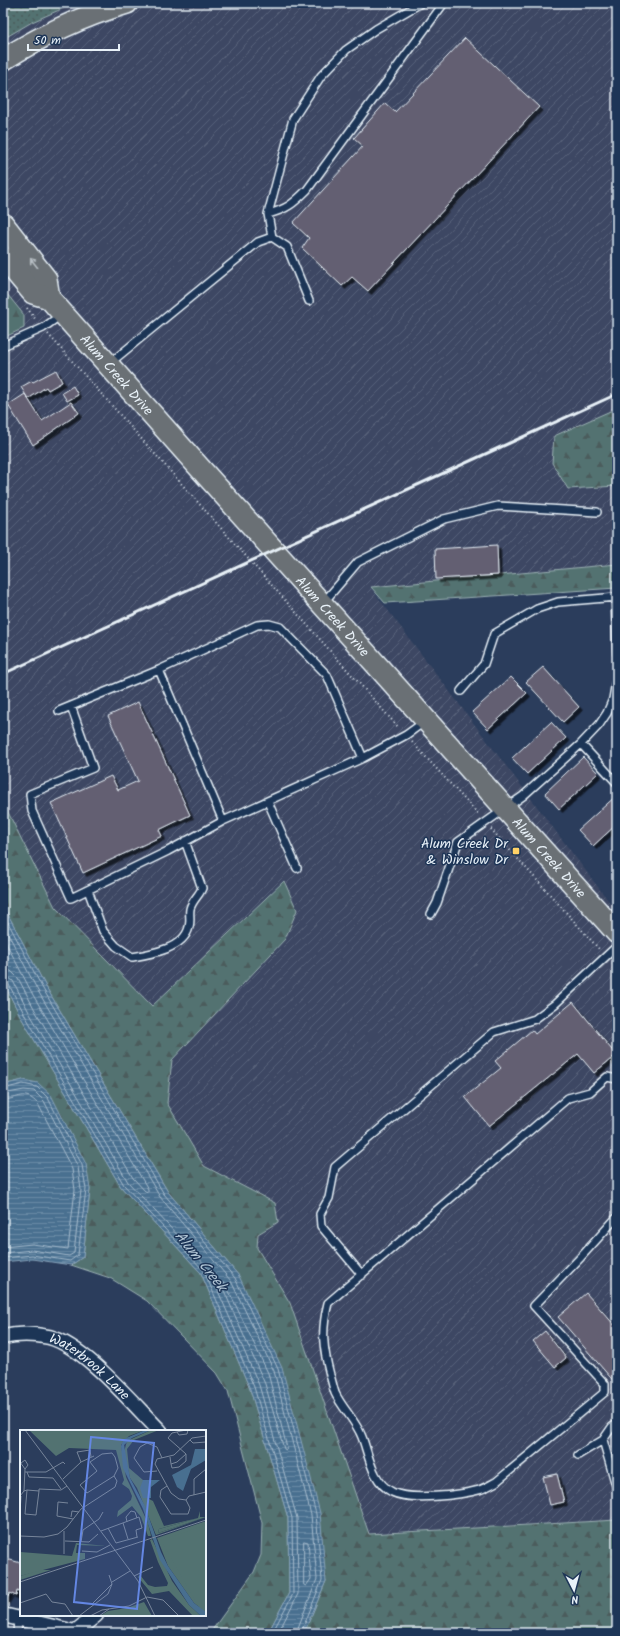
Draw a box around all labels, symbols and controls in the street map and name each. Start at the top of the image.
scale bar [28,26,119,52]
text: 50 m [34,31,61,50]
one-way arrow [29,258,38,269]
street label: Alum Creek Drive [74,330,159,421]
street label: Alum Creek Drive [290,571,375,663]
street label: Alum Creek Drive [506,813,591,904]
place label: Alum Creek Dr & Winslow Dr [421,833,509,871]
marker: Alum Creek Dr & Winslow Dr [511,846,521,856]
water label: Alum Creek [168,1226,234,1299]
street label: Waterbrook Lane [46,1328,135,1406]
inset map [20,1430,206,1616]
north arrow [554,1570,594,1610]
text: N [570,1590,579,1608]

